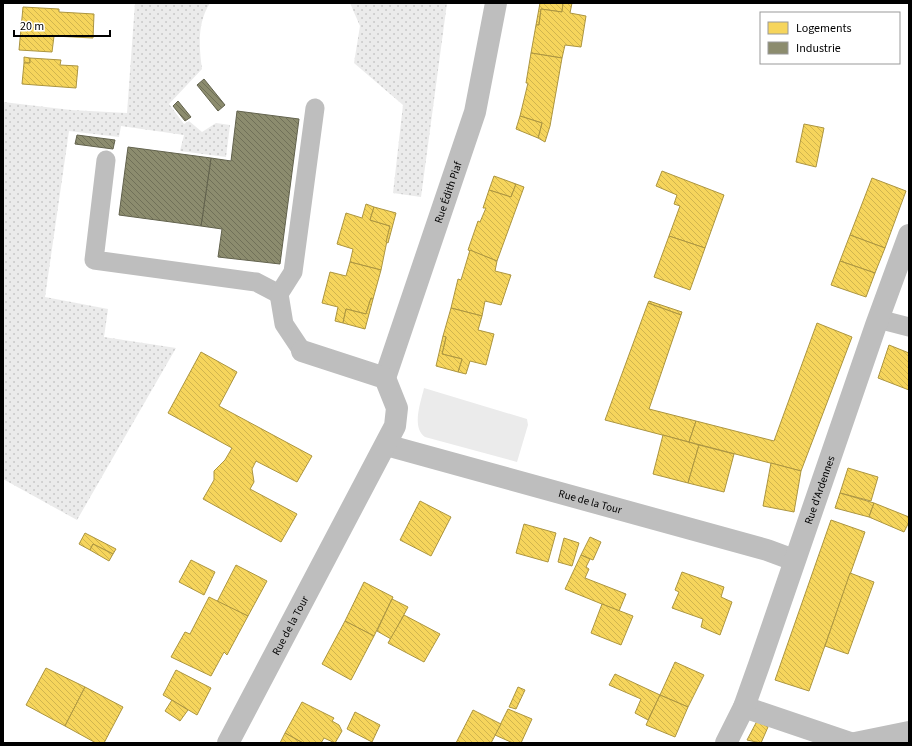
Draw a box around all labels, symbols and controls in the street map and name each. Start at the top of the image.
scale bar [14,12,110,38]
legend [760,12,900,64]
text: 20 m [20,18,44,35]
text: Logements [796,20,851,37]
text: Industrie [796,40,841,57]
street label: Rue Édith Piaf [431,159,466,225]
street label: Rue d'Ardennes [801,453,839,526]
street label: Rue de la Tour [557,486,624,518]
street label: Rue de la Tour [269,593,312,658]

